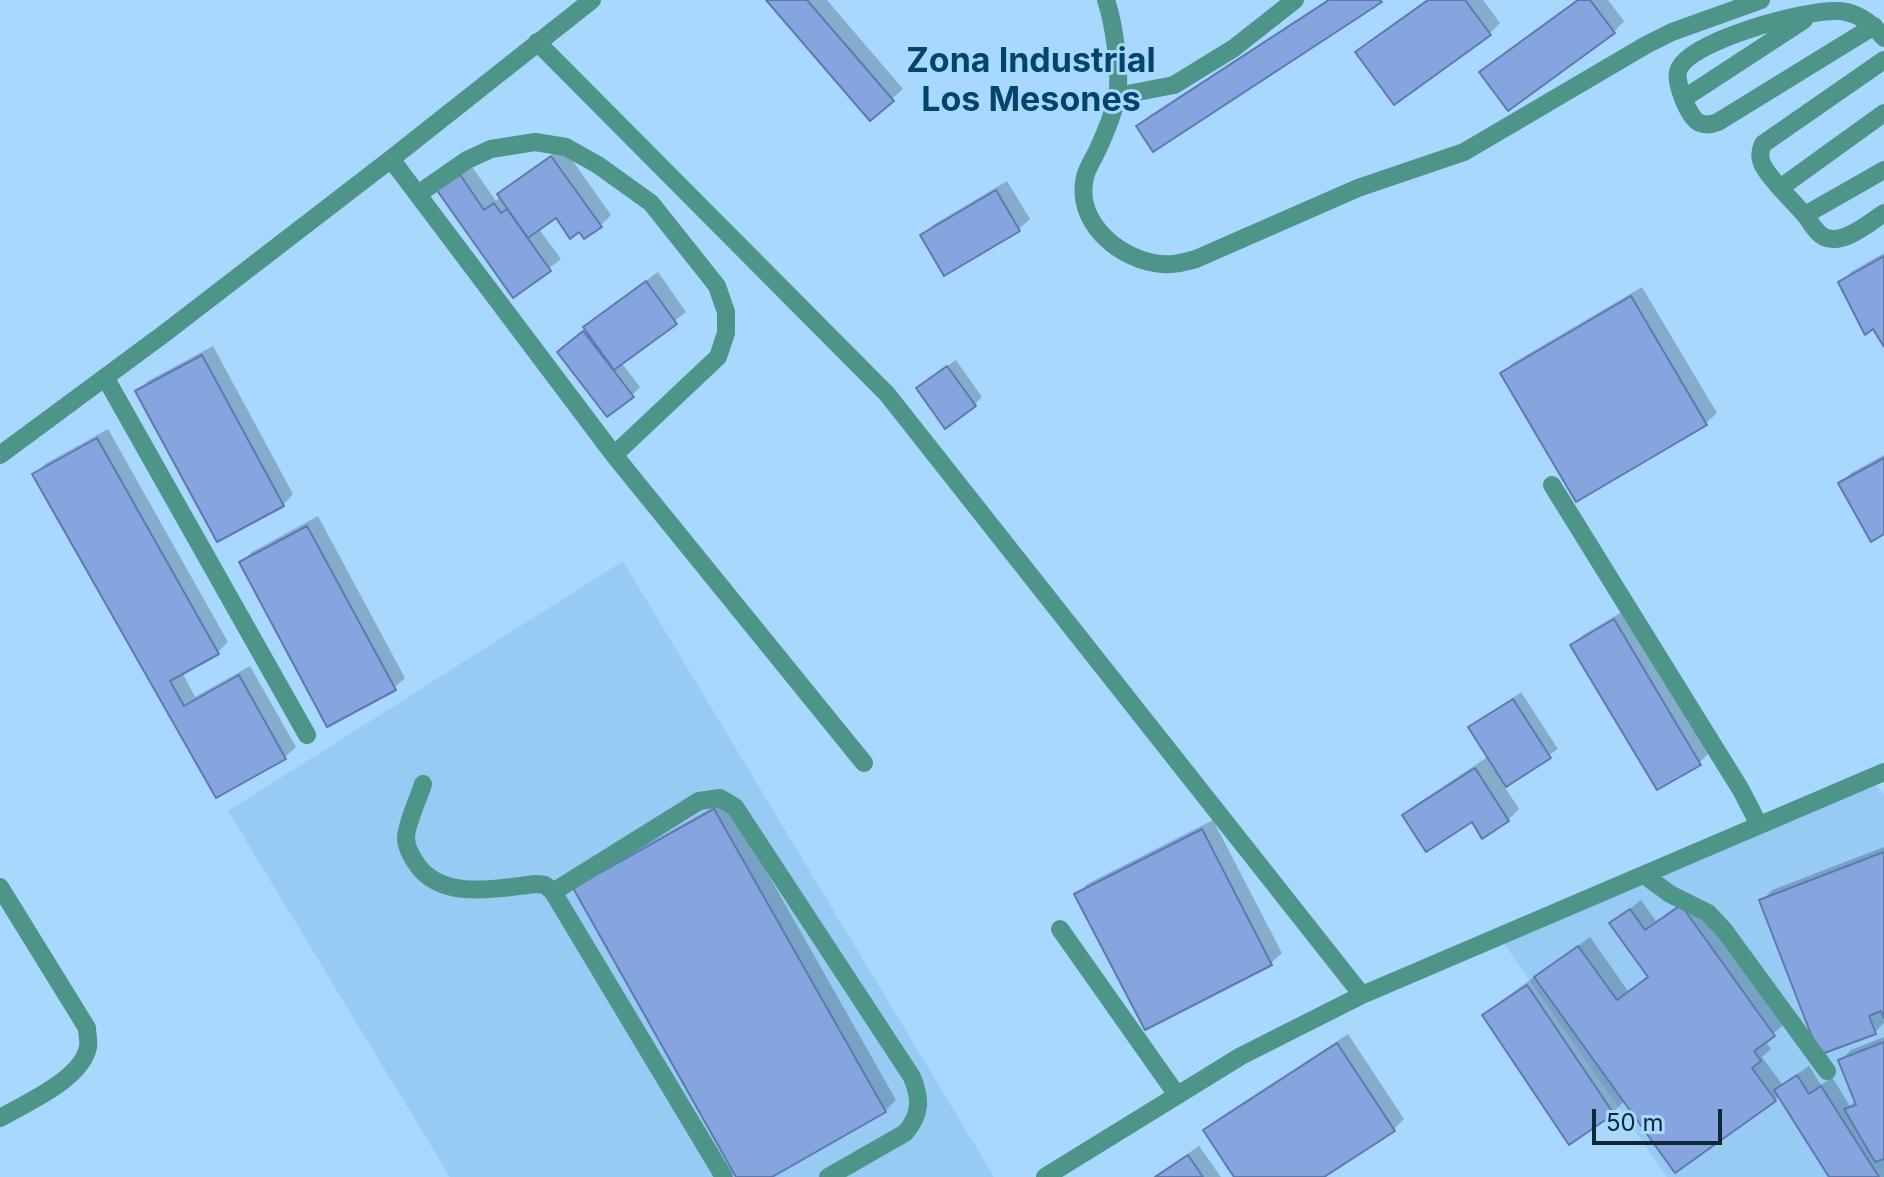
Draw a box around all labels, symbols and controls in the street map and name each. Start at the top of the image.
district label: Zona Industrial Los Mesones [906,42,1156,122]
scale bar [1596,1093,1726,1143]
text: 50 m [1606,1108,1664,1137]

